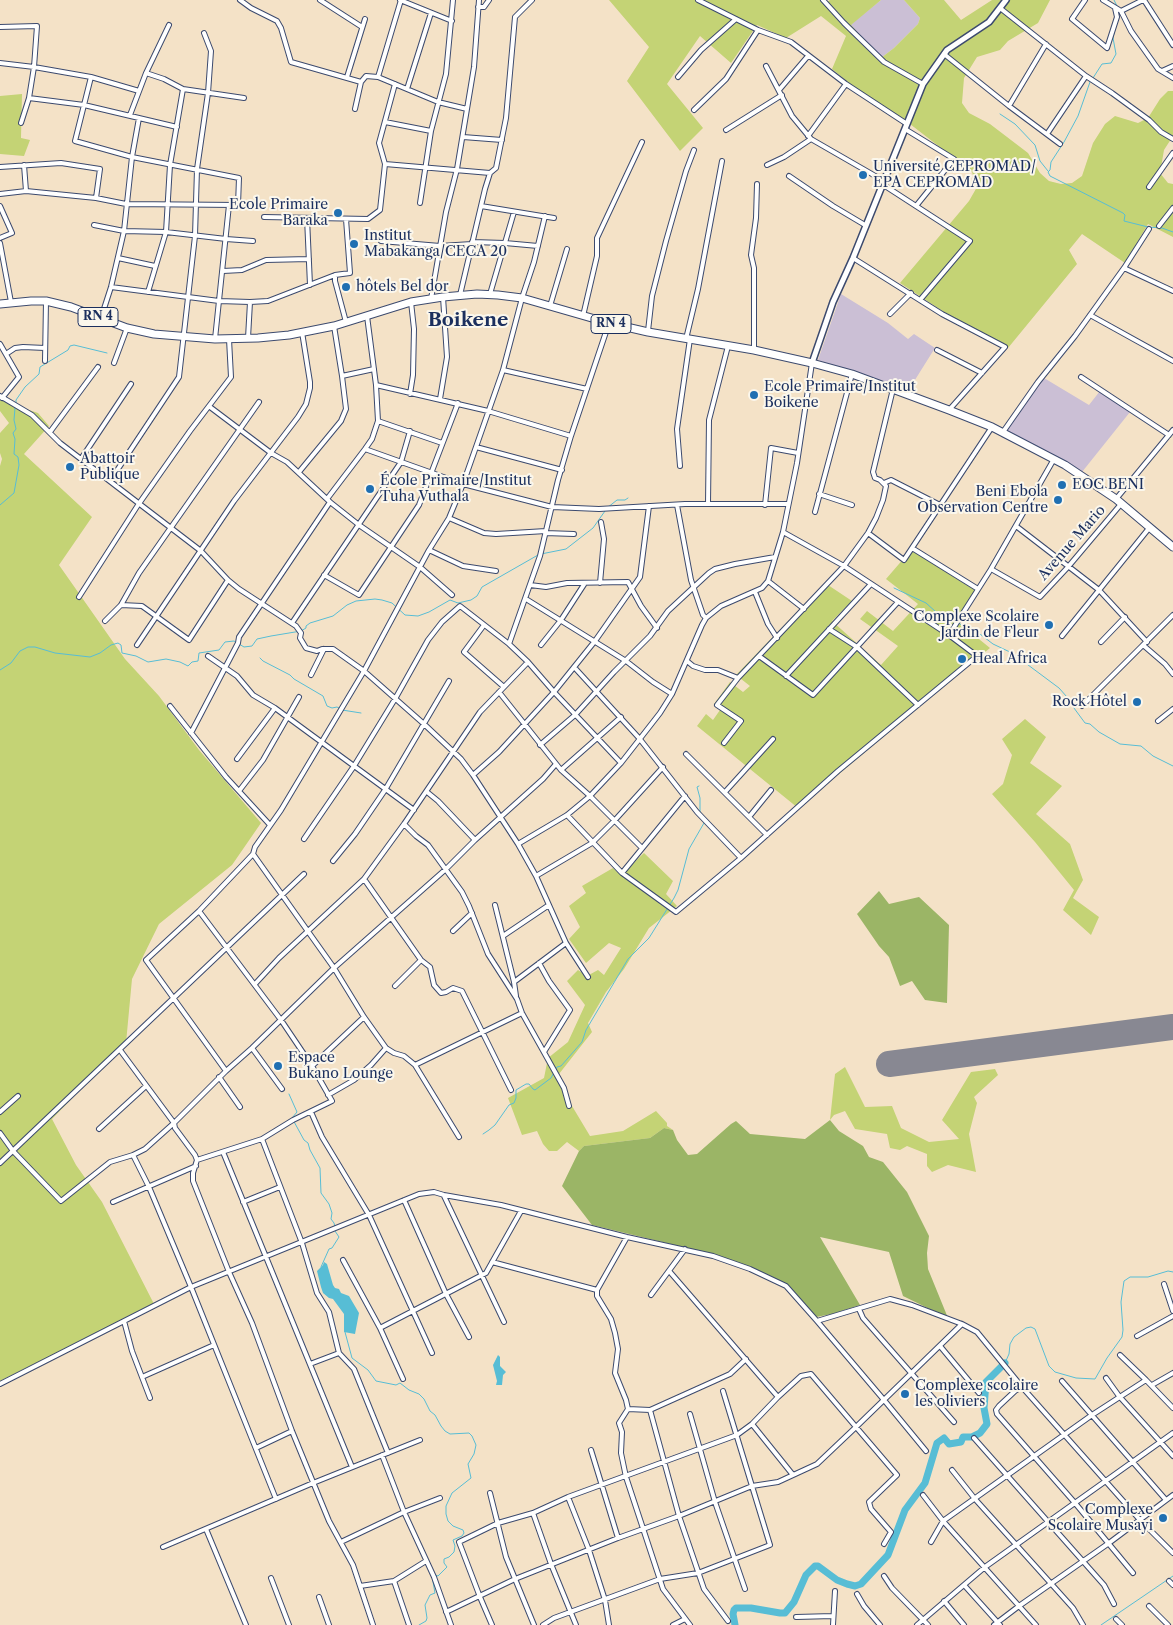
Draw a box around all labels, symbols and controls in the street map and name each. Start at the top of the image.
place label: Université CEPROMAD/ EPA CEPROMAD [873,159,1036,192]
marker: Université CEPROMAD/ EPA CEPROMAD [857,169,869,181]
place label: Ecole Primaire Baraka [229,197,328,230]
marker: Ecole Primaire Baraka [332,207,344,219]
place label: Institut Mabakanga/CECA 20 [364,228,507,260]
marker: Institut Mabakanga/CECA 20 [348,238,360,250]
place label: hôtels Bel dor [356,279,449,295]
marker: hôtels Bel dor [340,281,352,293]
road number: RN 4 [78,308,118,326]
district label: Boikene [428,310,508,332]
road number: RN 4 [591,314,631,334]
place label: Ecole Primaire/Institut Boikene [764,379,916,412]
marker: Ecole Primaire/Institut Boikene [748,389,760,401]
place label: Abattoir Publique [80,451,140,484]
marker: Abattoir Publique [64,461,76,473]
place label: École Primaire/Institut Tuha Vuthala [380,473,532,506]
place label: EOC BENI [1072,477,1144,493]
marker: EOC BENI [1056,479,1068,491]
marker: École Primaire/Institut Tuha Vuthala [364,483,376,495]
place label: Beni Ebola Observation Centre [917,484,1048,516]
marker: Beni Ebola Observation Centre [1052,494,1064,506]
street label: Avenue Mario [1035,502,1109,584]
place label: Complexe Scolaire Jardin de Fleur [913,609,1039,642]
marker: Complexe Scolaire Jardin de Fleur [1043,619,1055,631]
place label: Heal Africa [972,651,1047,667]
marker: Heal Africa [956,653,968,665]
place label: Rock Hôtel [1052,694,1127,710]
marker: Rock Hôtel [1131,696,1143,708]
place label: Espace Bukano Lounge [288,1050,393,1082]
marker: Espace Bukano Lounge [272,1060,284,1072]
place label: Complexe scolaire les oliviers [915,1378,1038,1410]
marker: Complexe scolaire les oliviers [899,1388,911,1400]
place label: Complexe Scolaire Musayi [1048,1502,1153,1534]
marker: Complexe Scolaire Musayi [1157,1512,1169,1524]

